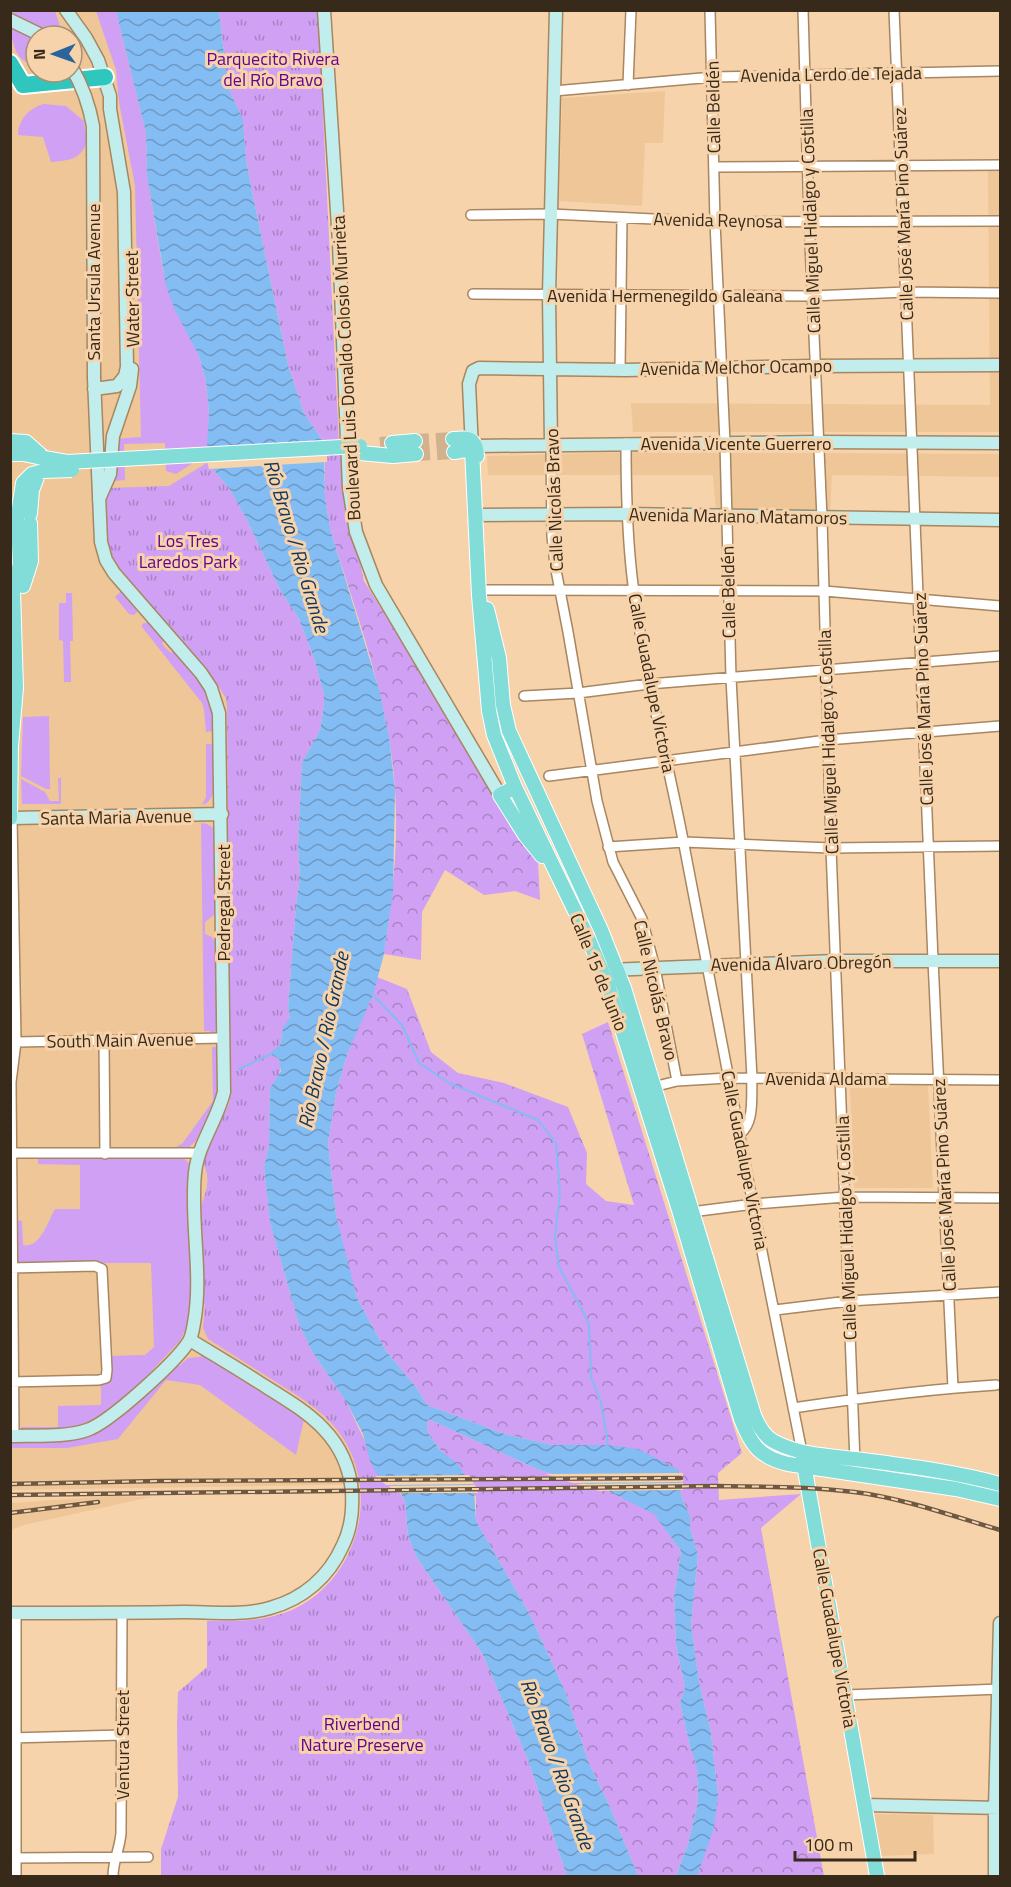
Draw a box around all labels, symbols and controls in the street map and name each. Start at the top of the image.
north arrow [24,24,84,84]
park label: Parquecito Rivera del Río Bravo [206,45,340,93]
text: N [27,49,51,60]
street label: Avenida Lerdo de Tejada [740,59,922,89]
street label: Calle Beldén [699,60,727,154]
street label: Calle José María Pino Suárez [886,107,920,321]
street label: Calle Miguel Hidalgo y Costilla [793,108,827,334]
street label: Santa Ursula Avenue [80,204,107,360]
street label: Avenida Reynosa [653,205,783,235]
street label: Boulevard Luis Donaldo Colosio Murrieta [325,215,367,521]
street label: Water Street [118,250,146,348]
street label: Avenida Hermenegildo Galeana [547,282,783,309]
street label: Avenida Melchor Ocampo [640,352,832,382]
street label: Calle Nicolás Bravo [538,428,570,572]
street label: Avenida Vicente Guerrero [641,430,831,457]
water label: Río Bravo / Rio Grande [256,456,339,638]
street label: Avenida Mariano Matamoros [629,501,847,531]
park label: Los Tres Laredos Park [139,527,238,575]
street label: Calle Beldén [714,545,742,639]
street label: Calle Guadalupe Victoria [621,591,683,775]
street label: Calle José María Pino Suárez [906,592,940,806]
street label: Calle Miguel Hidalgo y Costilla [811,629,845,855]
street label: Santa Maria Avenue [40,802,192,832]
street label: Pedregal Street [210,844,237,962]
street label: Calle 15 de Junio [563,909,635,1035]
street label: Calle Nicolás Bravo [627,917,685,1063]
water label: Río Bravo / Rio Grande [289,947,357,1131]
street label: Avenida Álvaro Obregón [710,948,892,978]
street label: South Main Avenue [46,1025,194,1055]
street label: Avenida Aldama [765,1065,887,1092]
street label: Calle Guadalupe Victoria [714,1068,776,1252]
street label: Calle José María Pino Suárez [925,1078,963,1292]
street label: Calle Miguel Hidalgo y Costilla [829,1115,863,1341]
street label: Calle Guadalupe Victoria [806,1546,864,1730]
water label: Río Bravo / Rio Grande [513,1674,604,1855]
street label: Ventura Street [109,1689,136,1800]
park label: Riverbend Nature Preserve [300,1710,424,1758]
scale bar [795,1824,915,1862]
text: 100 m [804,1831,853,1858]

